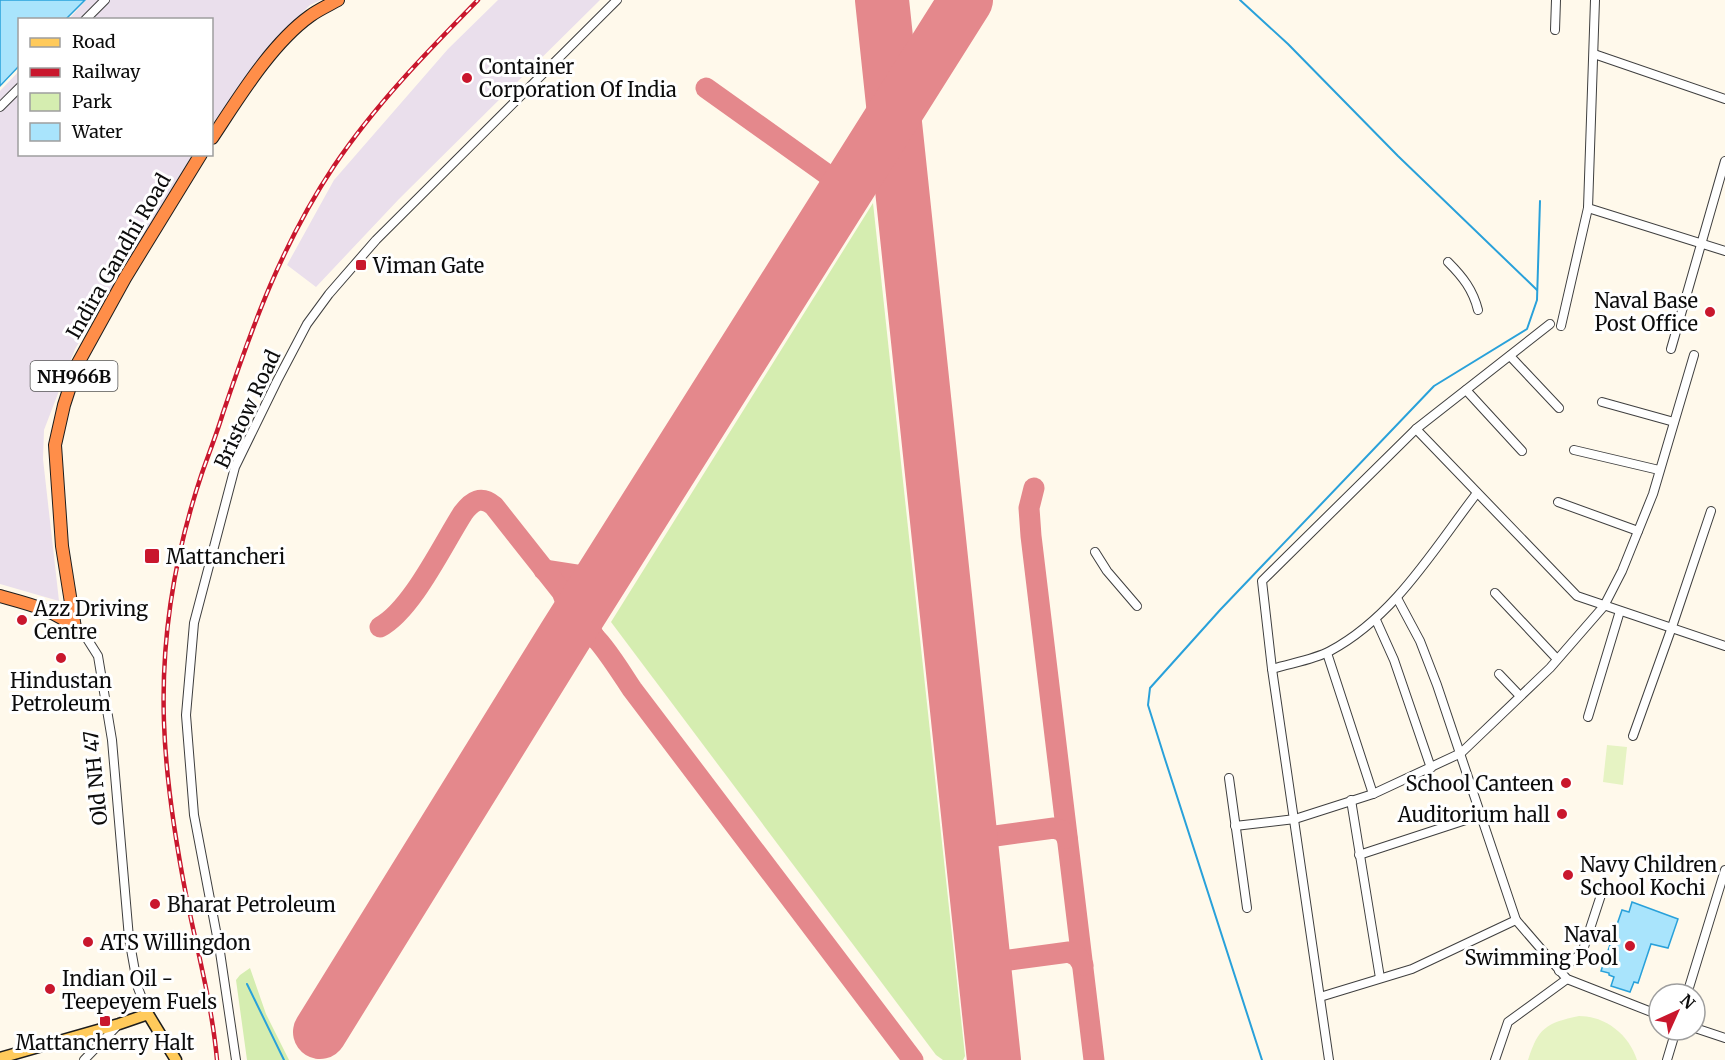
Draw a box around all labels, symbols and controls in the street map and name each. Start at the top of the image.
legend [18,18,213,156]
text: Road [72,30,116,53]
place label: Container Corporation Of India [479,54,677,102]
text: Railway [72,60,141,83]
marker: Container Corporation Of India [460,71,474,85]
text: Park [72,90,113,113]
text: Water [71,120,123,143]
street label: Indira Gandhi Road [60,169,176,343]
place label: Viman Gate [372,253,484,278]
marker: Viman Gate [354,258,368,272]
place label: Naval Base Post Office [1594,288,1698,336]
marker: Naval Base Post Office [1703,305,1717,319]
street label: Bristow Road [209,346,285,472]
road number: NH966B [31,361,118,391]
place label: Mattancheri [166,544,285,569]
marker: Mattancheri [143,547,161,565]
place label: Azz Driving Centre [33,596,148,644]
marker: Azz Driving Centre [15,613,29,627]
marker: Hindustan Petroleum [54,651,68,665]
place label: Hindustan Petroleum [10,668,112,716]
street label: Old NH 47 [78,729,112,827]
place label: School Canteen [1405,771,1554,796]
marker: School Canteen [1559,776,1573,790]
place label: Auditorium hall [1397,802,1550,827]
marker: Auditorium hall [1555,807,1569,821]
place label: Navy Children School Kochi [1580,852,1717,900]
marker: Navy Children School Kochi [1561,868,1575,882]
place label: Bharat Petroleum [167,892,336,917]
marker: Bharat Petroleum [148,897,162,911]
place label: Naval Swimming Pool [1464,922,1618,970]
place label: ATS Willingdon [99,930,251,955]
marker: ATS Willingdon [81,935,95,949]
marker: Naval Swimming Pool [1623,939,1637,953]
place label: Indian Oil - Teepeyem Fuels [62,966,217,1014]
marker: Indian Oil - Teepeyem Fuels [43,982,57,996]
north arrow [1647,982,1707,1042]
text: N [1676,990,1699,1013]
marker: Mattancherry Halt [98,1014,112,1028]
place label: Mattancherry Halt [16,1030,195,1055]

